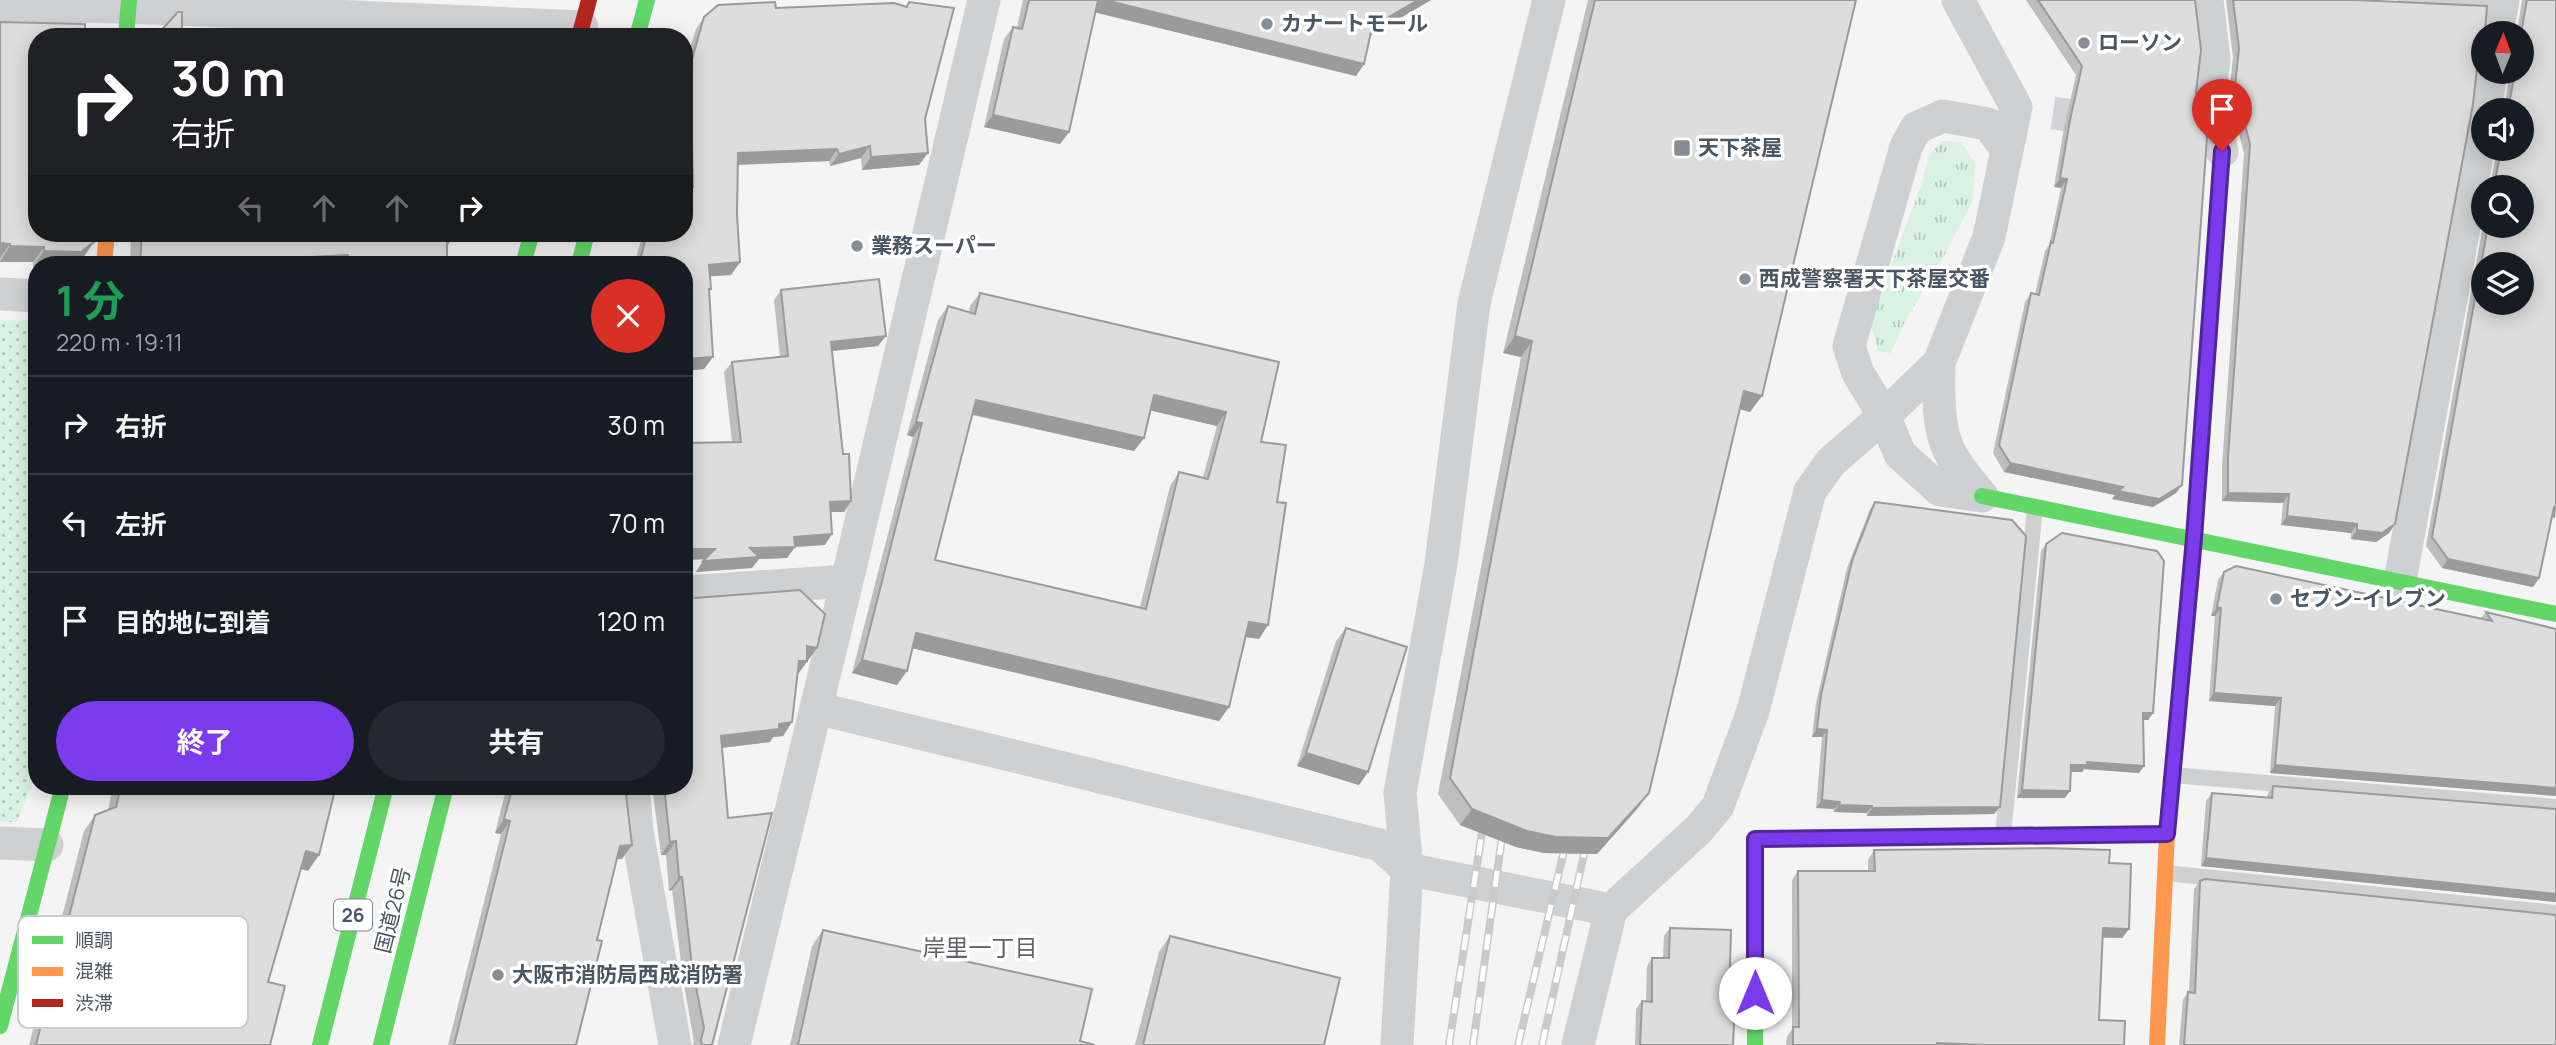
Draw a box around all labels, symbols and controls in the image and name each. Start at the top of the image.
place label: カナートモール [1281,9,1428,37]
marker: カナートモール [1259,16,1275,32]
north arrow [2471,21,2534,84]
map controls [2471,21,2534,315]
place label: ローソン [2098,28,2182,56]
marker: ローソン [2076,35,2092,51]
text: 30 m [171,44,286,111]
icon: right [56,56,147,147]
pin [2192,79,2252,151]
icon: arrive [2203,90,2241,128]
button: sound [2471,98,2534,161]
text: 右折 [171,111,235,155]
place label: 天下茶屋 [1698,133,1782,161]
marker: 天下茶屋 [1672,138,1692,158]
button: search [2471,175,2534,238]
icon: left [232,189,270,227]
icon: ahead [305,189,343,227]
icon: ahead [378,189,416,227]
icon: right [451,189,489,227]
place label: 業務スーパー [871,231,997,259]
marker: 業務スーパー [849,238,865,254]
button: layers [2471,252,2534,315]
place label: 西成警察署天下茶屋交番 [1759,264,1990,292]
text: 1 分 [56,271,125,329]
marker: 西成警察署天下茶屋交番 [1737,271,1753,287]
button: close [591,279,665,353]
text: 220 m · 19:11 [56,326,183,358]
icon: right [56,406,94,444]
text: 30 m [608,407,665,443]
text: 右折 [115,408,167,444]
icon: left [56,504,94,542]
text: 70 m [609,505,665,541]
text: 左折 [115,506,167,542]
place label: セブン-イレブン [2290,584,2446,612]
marker: セブン-イレブン [2268,591,2284,607]
icon: arrive [56,602,94,640]
text: 120 m [597,603,665,639]
text: 目的地に到着 [115,604,271,640]
button: 終了 [56,701,354,781]
button: 共有 [368,701,665,781]
street label: 国道26号 [368,864,416,956]
road number: 26 [334,900,372,931]
legend [18,916,248,1028]
text: 順調 [75,927,113,953]
district label: 岸里一丁目 [923,931,1038,963]
position arrow [1718,956,1792,1030]
text: 混雑 [75,958,113,984]
place label: 大阪市消防局西成消防署 [512,960,743,988]
marker: 大阪市消防局西成消防署 [490,967,506,983]
text: 渋滞 [75,990,113,1016]

